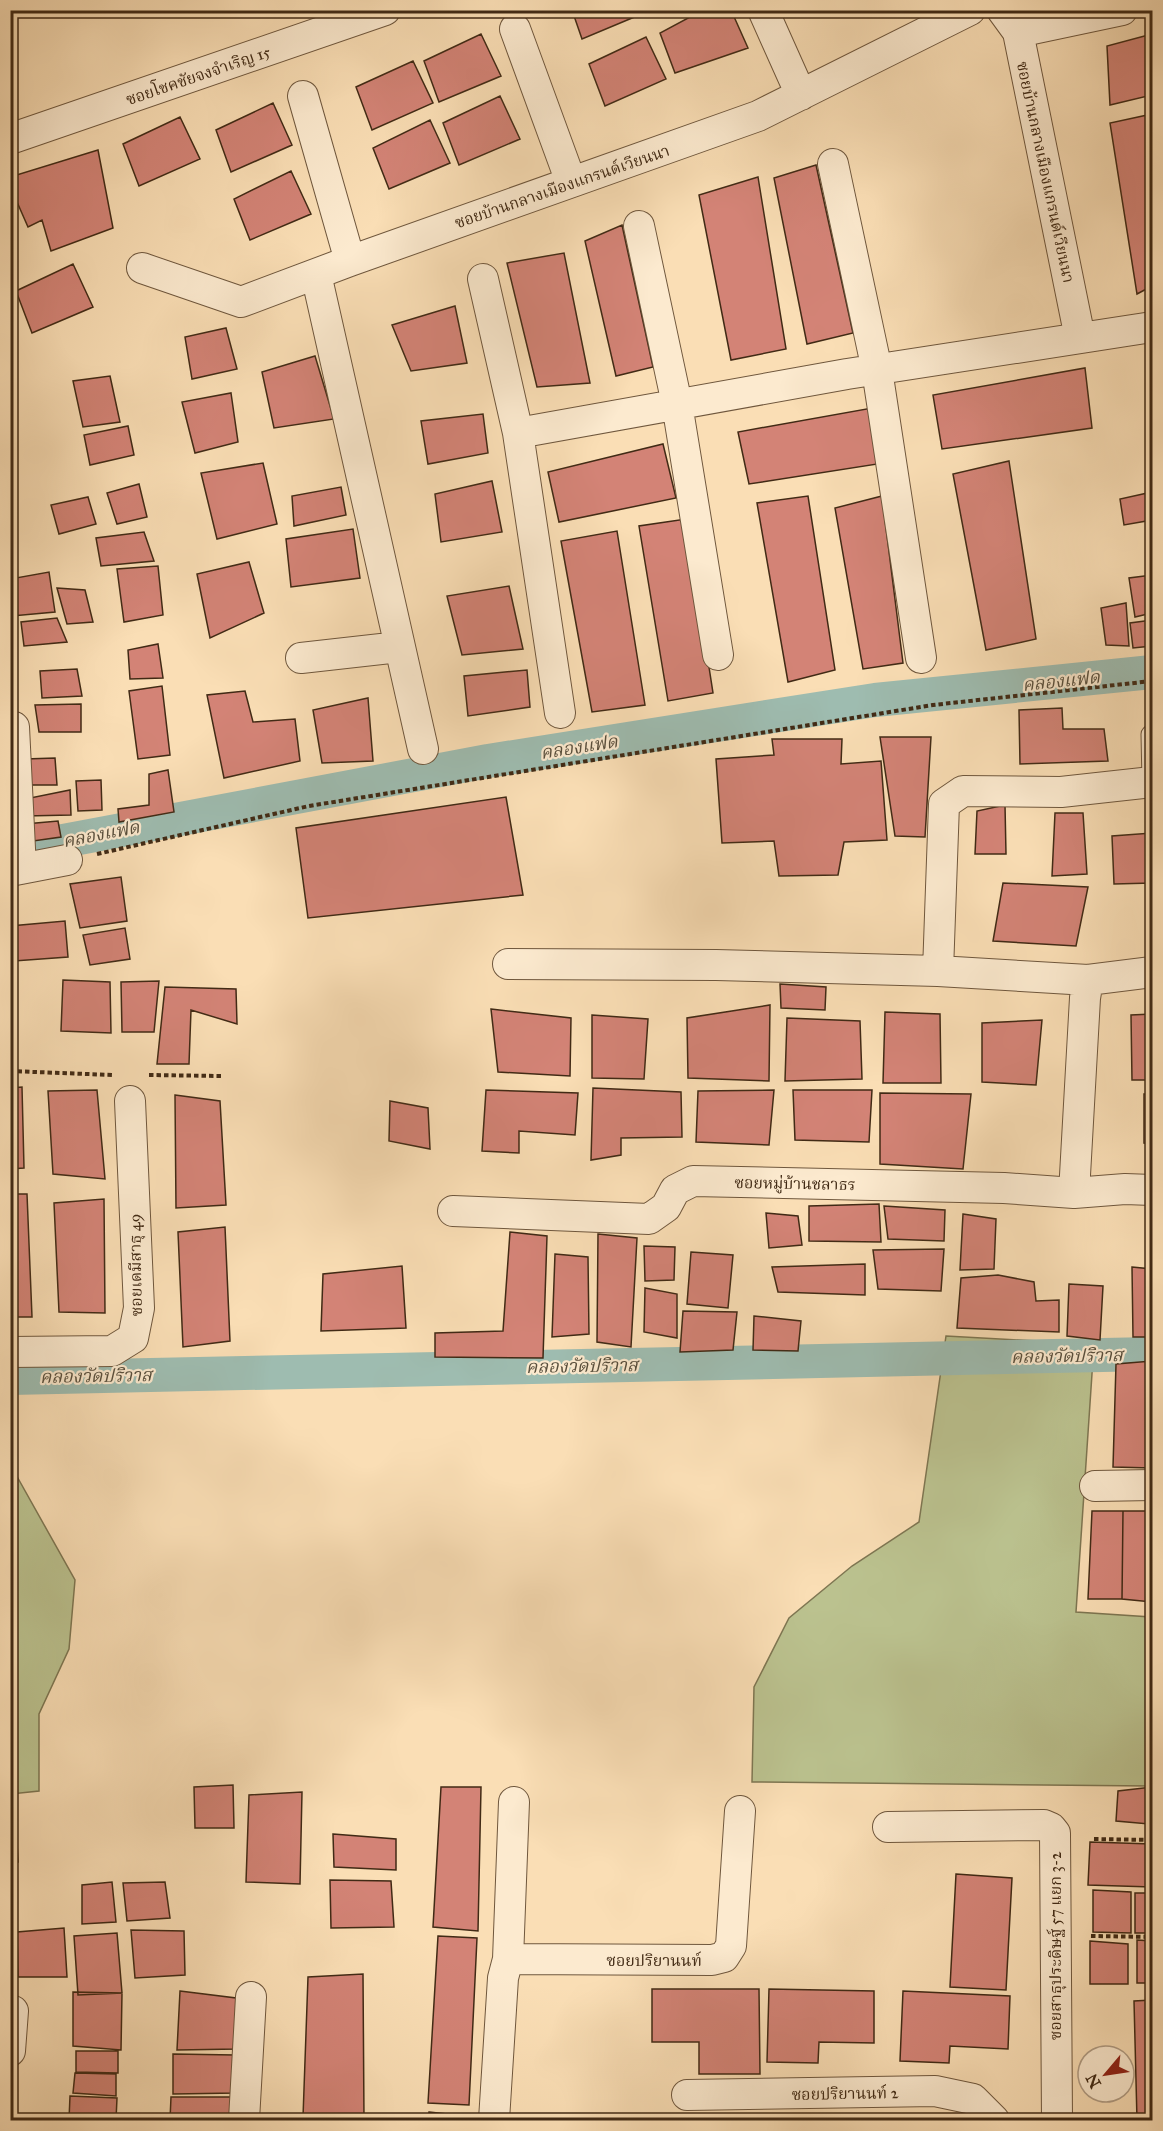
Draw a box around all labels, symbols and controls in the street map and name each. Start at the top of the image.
street label: ซอยโชคชัยจงจำเริญ 15 [123,41,273,109]
street label: ซอยบ้านกลางเมืองแกรนด์เวียนนา [1013,60,1078,285]
street label: ซอยบ้านกลางเมืองแกรนด์เวียนนา [452,141,672,232]
water label: คลองแฟด [1021,666,1101,696]
water label: คลองแฟด [539,730,620,764]
water label: คลองแฟด [61,816,142,852]
street label: ซอยหมู่บ้านชลาธร [734,1173,856,1195]
street label: ซอยเดมีสาธุ 49 [125,1214,148,1316]
water label: คลองวัดปริวาส [1011,1344,1125,1368]
water label: คลองวัดปริวาส [526,1354,640,1378]
water label: คลองวัดปริวาส [40,1364,154,1388]
street label: ซอยสาธุประดิษฐ์ 57 แยก 3-2 [1046,1852,1067,2040]
street label: ซอยปริยานนท์ [606,1951,702,1970]
north arrow [1076,2044,1136,2104]
text: N [1082,2070,1105,2092]
street label: ซอยปริยานนท์ 2 [791,2083,899,2104]

